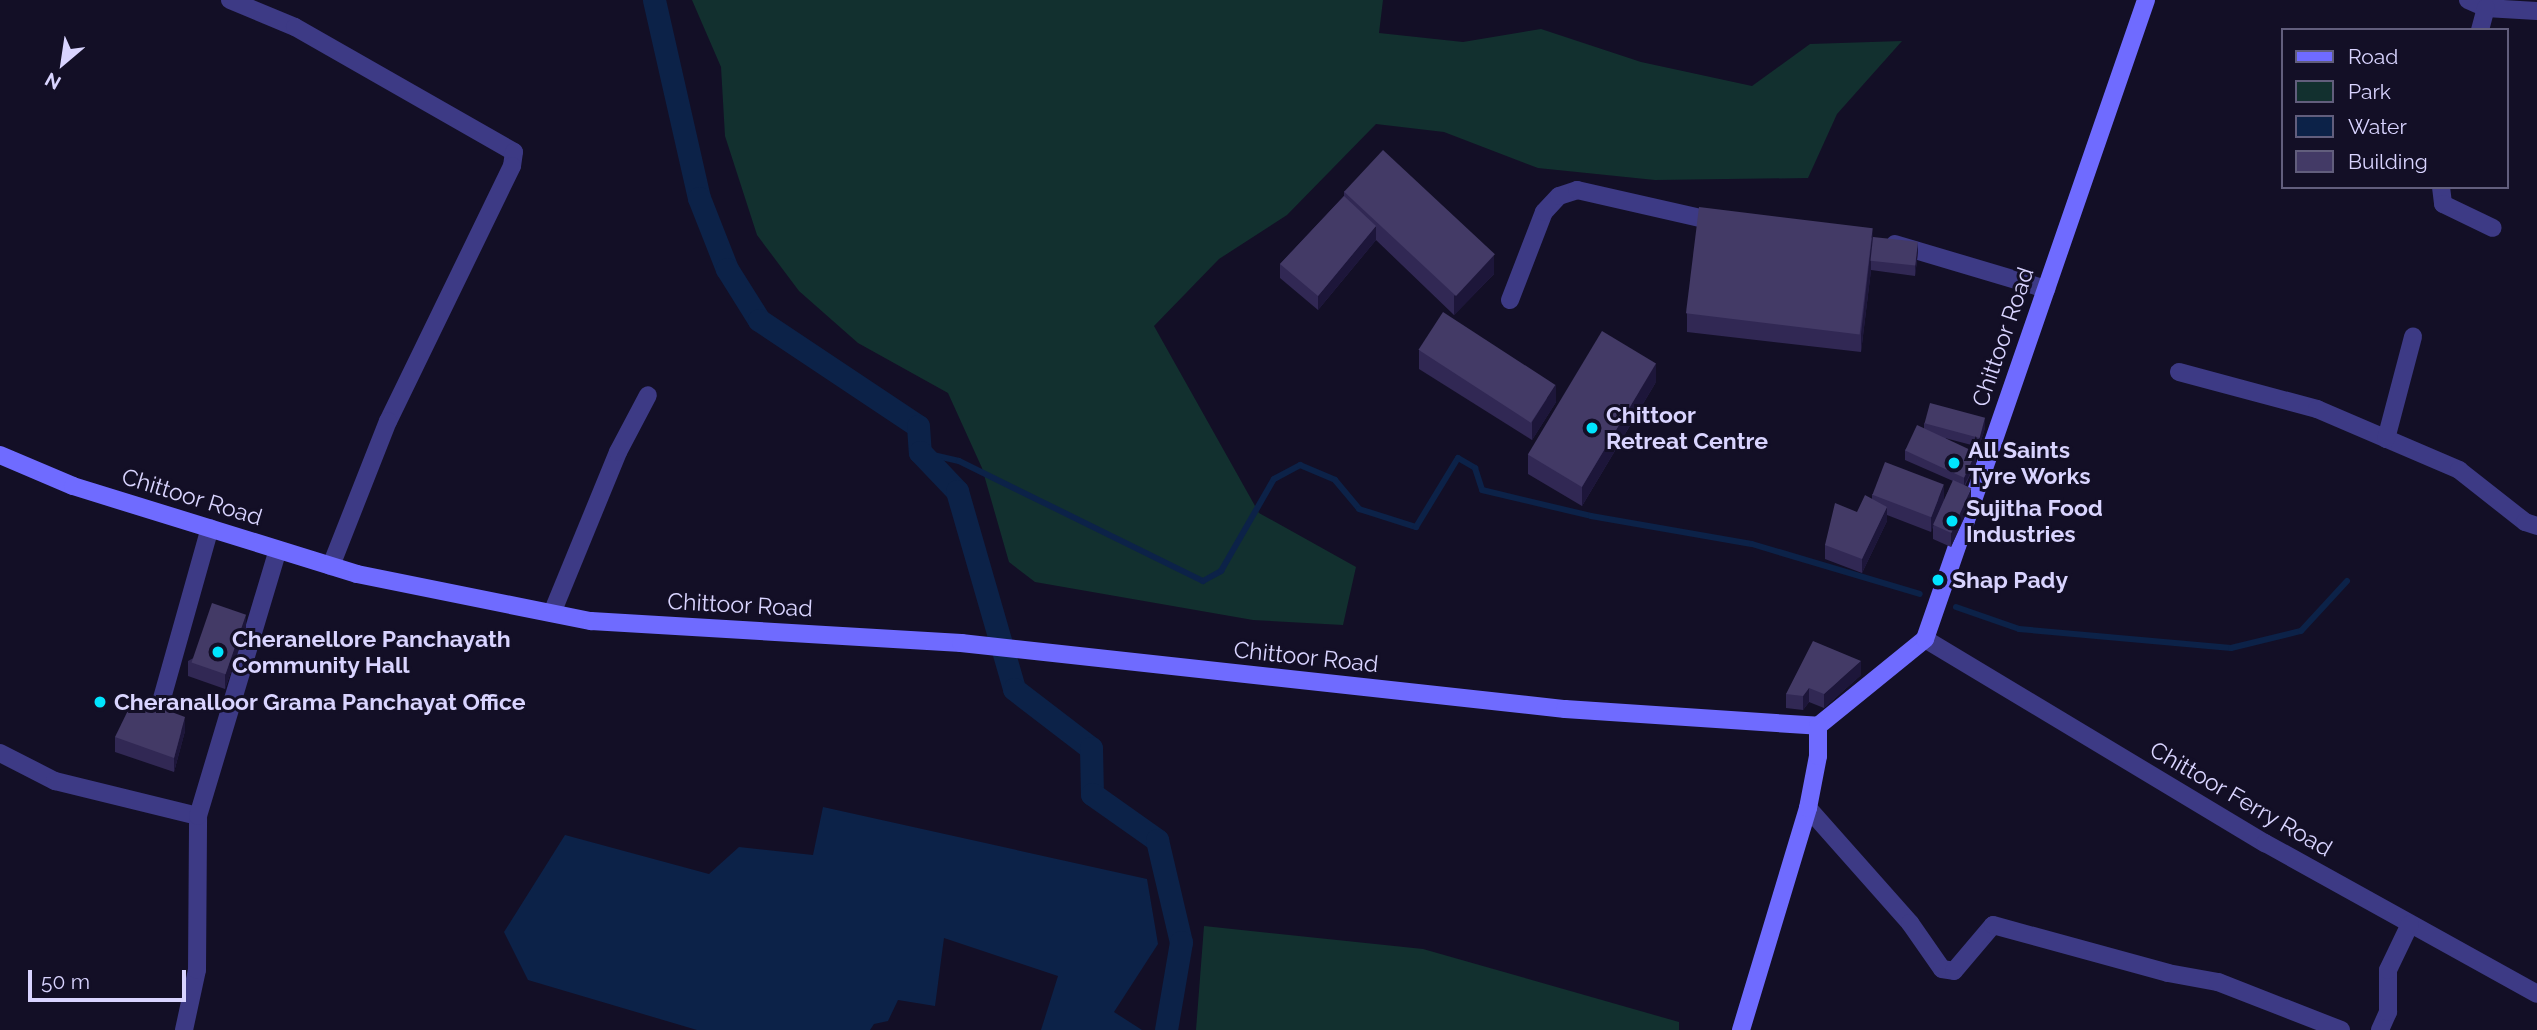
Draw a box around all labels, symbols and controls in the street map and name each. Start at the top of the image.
north arrow [28,28,98,98]
legend [2282,28,2509,189]
text: Road [2348,44,2398,69]
text: N [41,68,64,95]
text: Park [2348,79,2391,104]
text: Water [2348,114,2407,139]
text: Building [2348,149,2428,174]
street label: Chittoor Road [1966,264,2040,410]
place label: Chittoor Retreat Centre [1606,401,1768,455]
marker: Chittoor Retreat Centre [1584,420,1600,436]
place label: All Saints Tyre Works [1968,436,2091,490]
marker: All Saints Tyre Works [1946,455,1962,471]
street label: Chittoor Road [118,462,266,532]
place label: Sujitha Food Industries [1966,494,2103,548]
marker: Sujitha Food Industries [1944,513,1960,529]
place label: Shap Pady [1952,566,2068,594]
marker: Shap Pady [1930,572,1946,588]
street label: Chittoor Road [666,587,814,623]
place label: Cheranellore Panchayath Community Hall [232,625,511,679]
street label: Chittoor Road [1232,636,1380,678]
marker: Cheranellore Panchayath Community Hall [210,644,226,660]
place label: Cheranalloor Grama Panchayat Office [114,688,526,716]
marker: Cheranalloor Grama Panchayat Office [92,694,108,710]
street label: Chittoor Ferry Road [2145,735,2337,863]
scale bar [32,956,189,1000]
text: 50 m [41,969,90,994]

